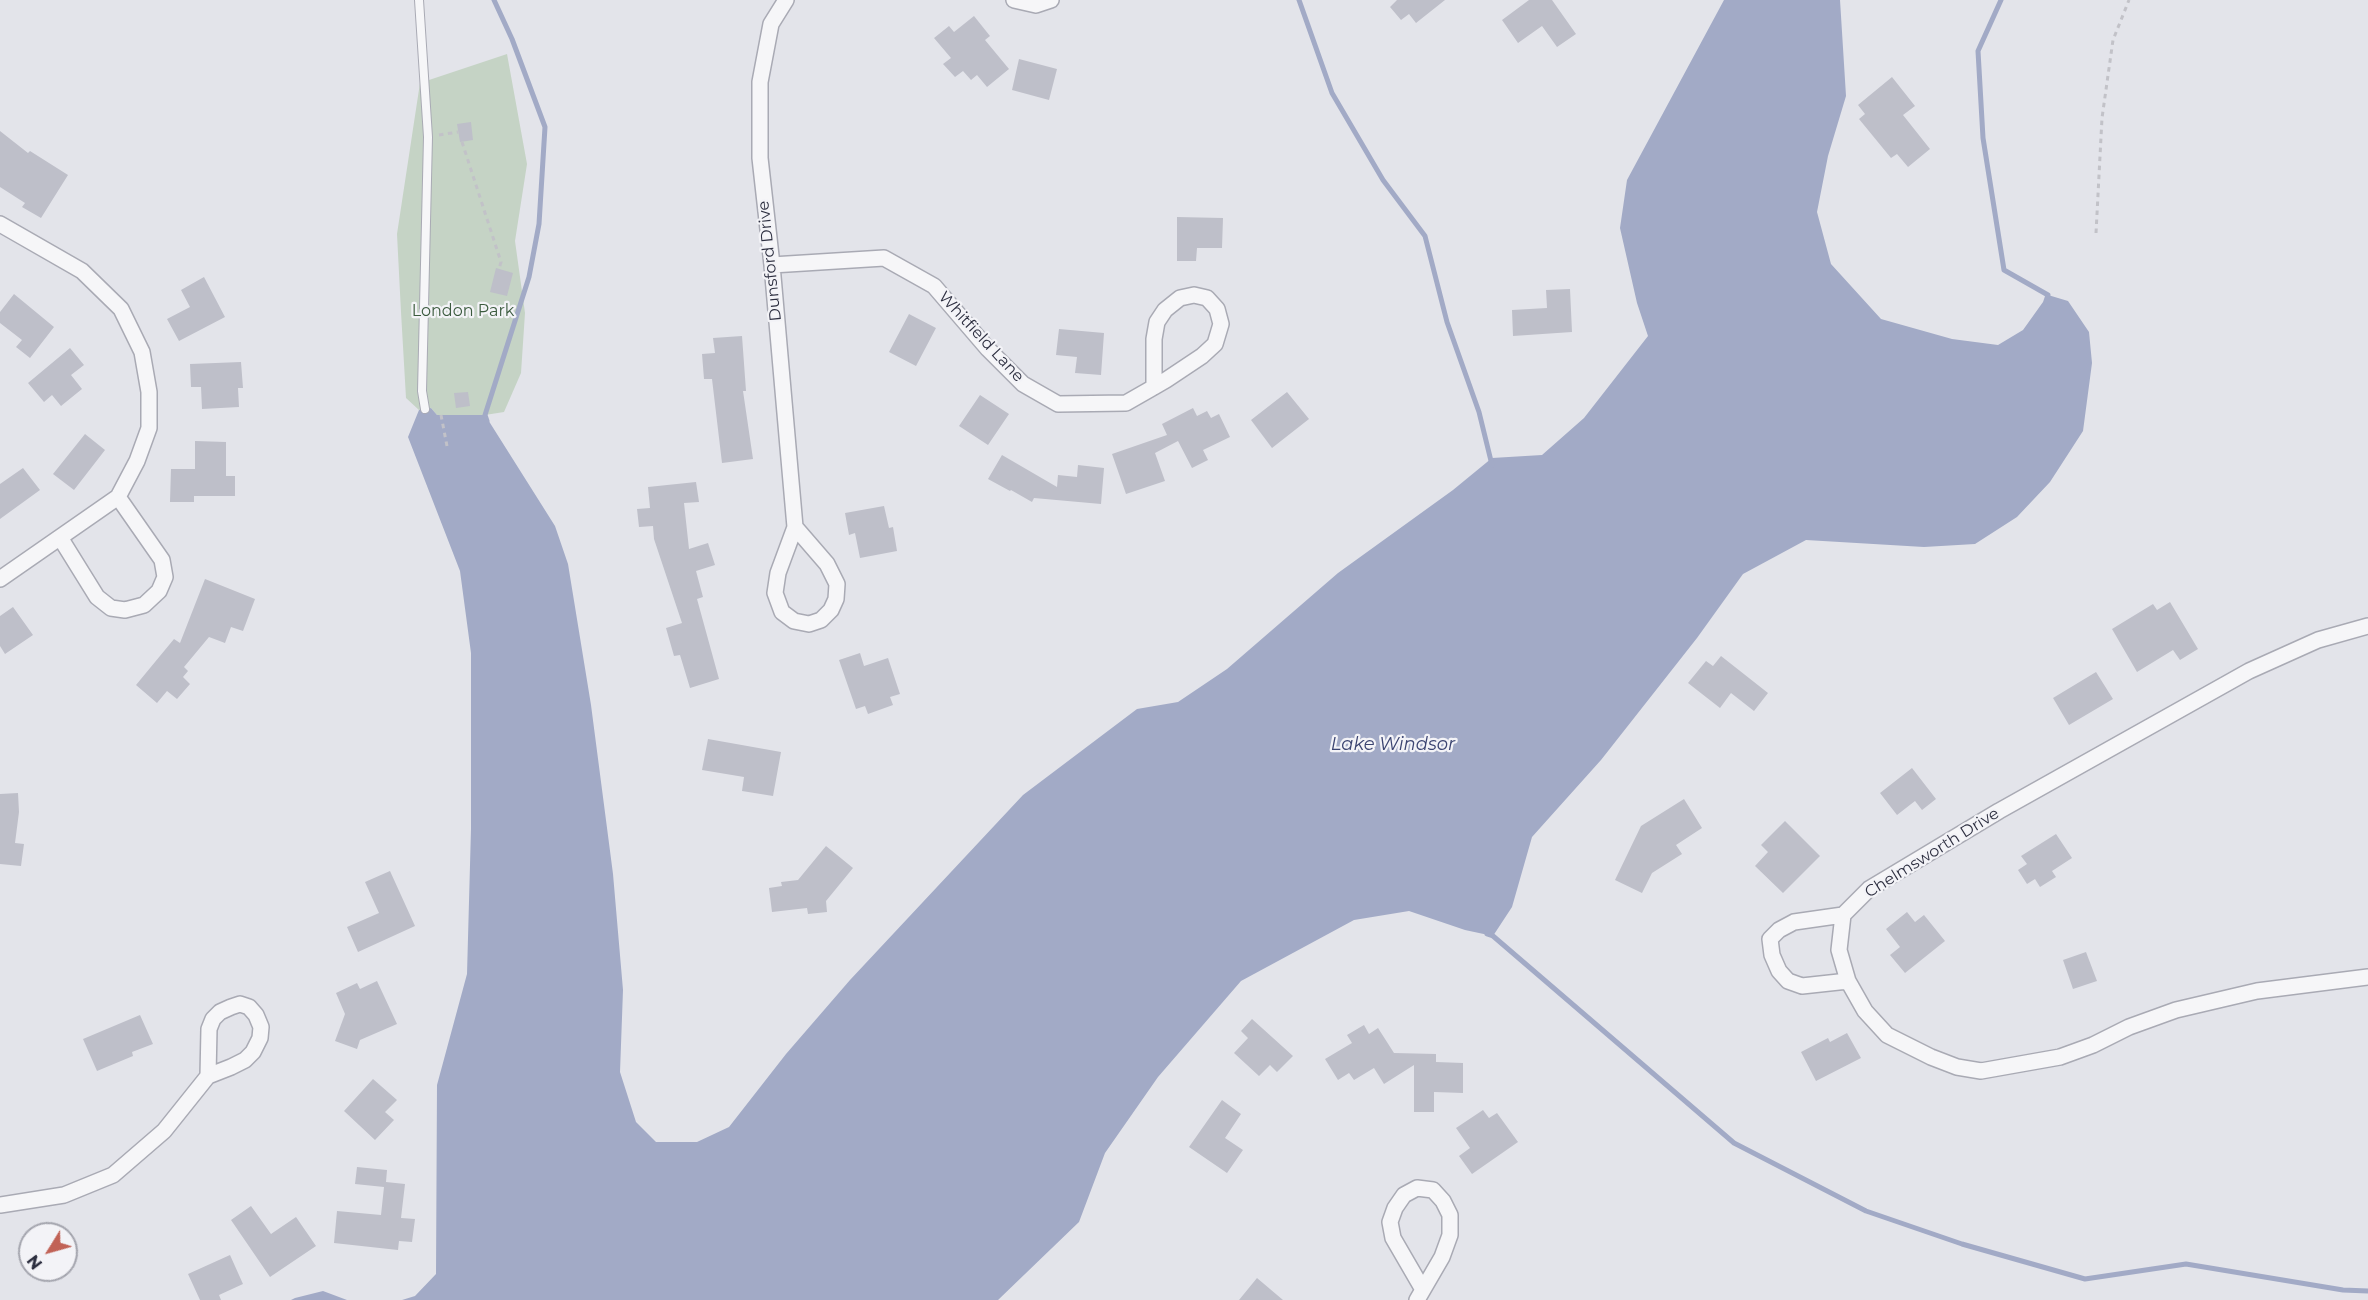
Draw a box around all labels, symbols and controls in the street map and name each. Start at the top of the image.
street label: Dunsford Drive [754,200,786,322]
street label: Whitfield Lane [934,288,1028,386]
park label: London Park [412,301,514,321]
water label: Lake Windsor [1331,734,1455,756]
street label: Chelmsworth Drive [1861,804,2003,902]
north arrow [18,1222,78,1282]
text: N [23,1251,46,1273]

